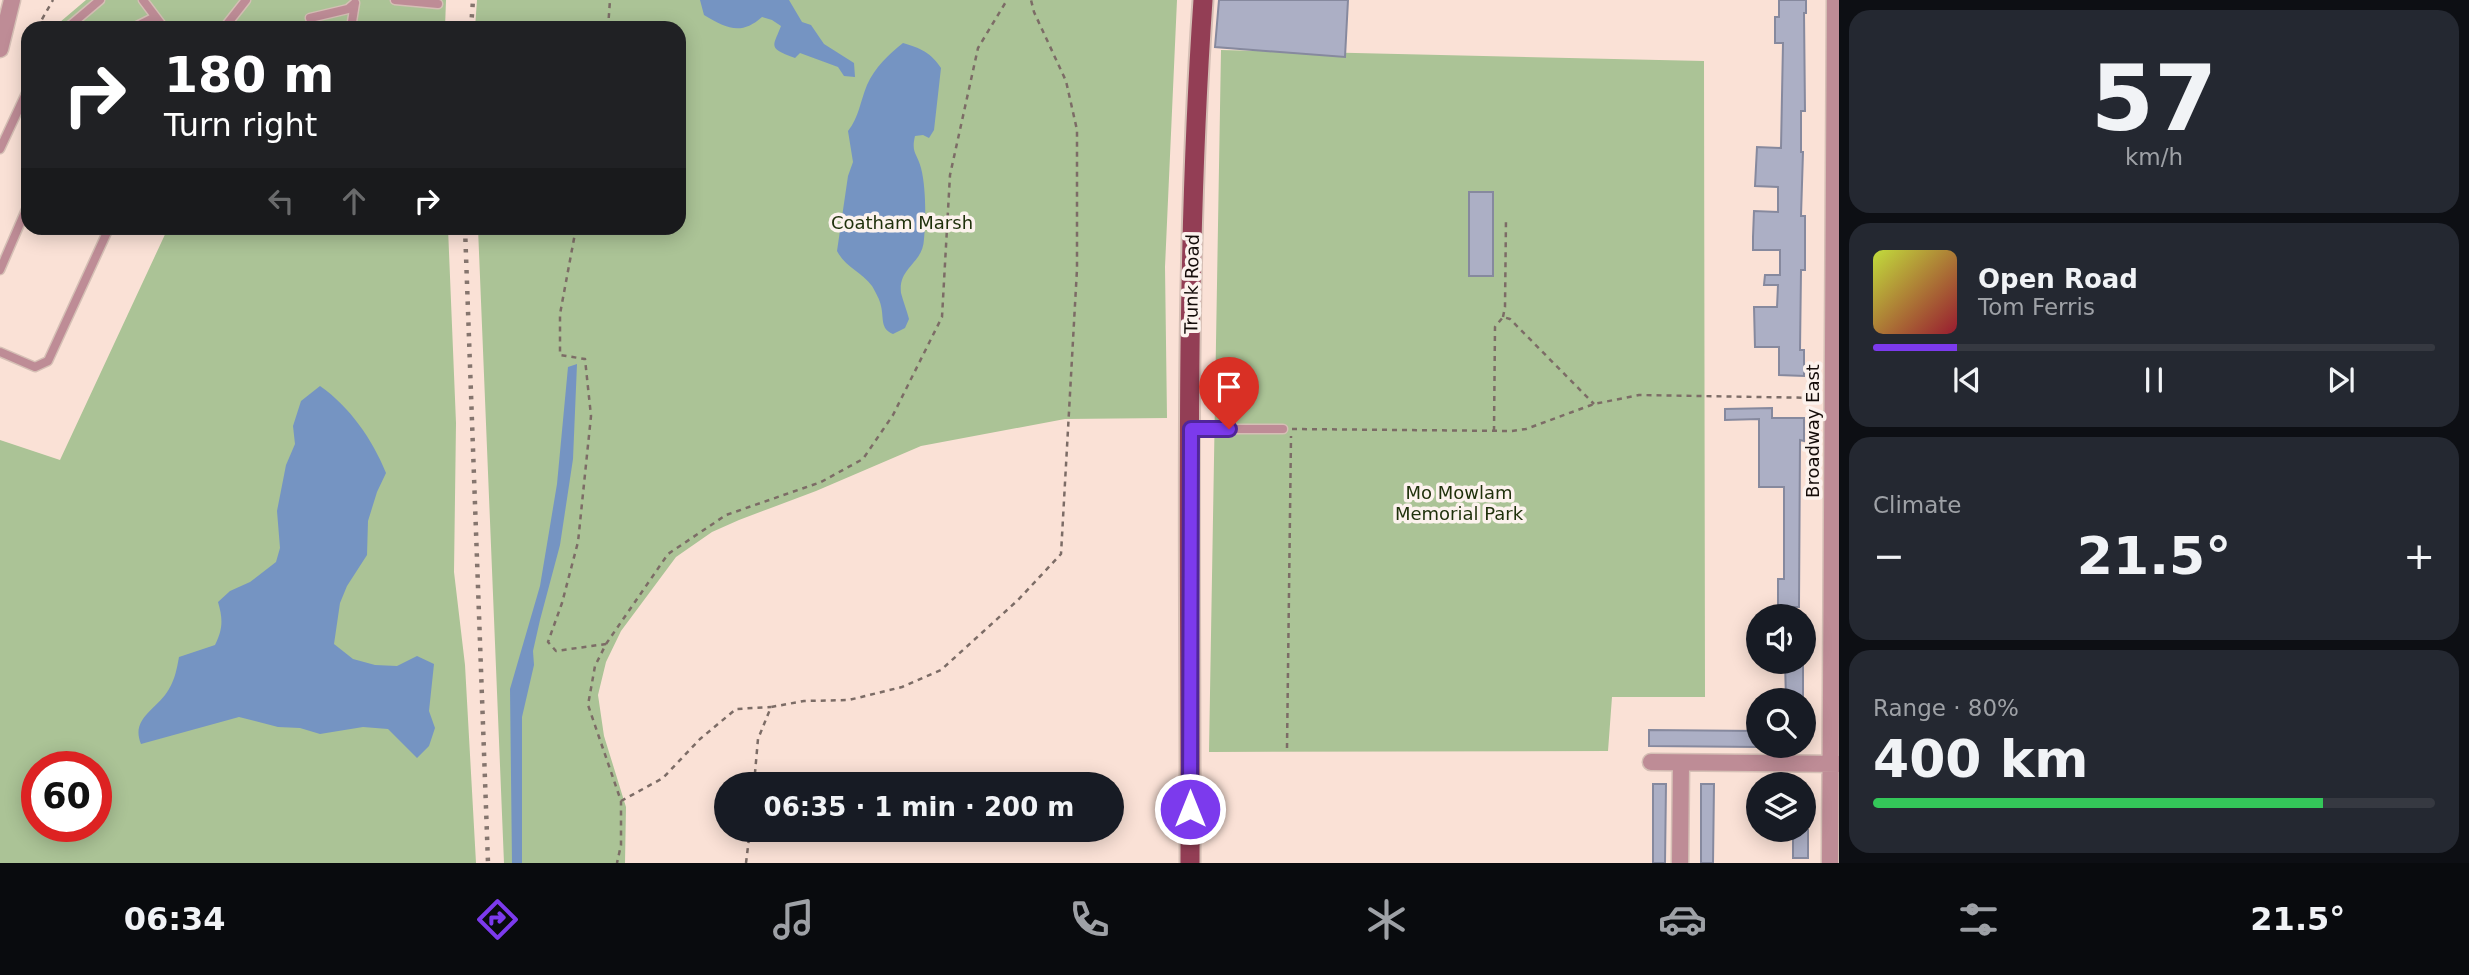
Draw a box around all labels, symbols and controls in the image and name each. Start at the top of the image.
text: 57 [2091,46,2217,151]
text: 180 m [164,47,334,104]
icon: right [49,49,140,140]
text: Turn right [164,106,317,144]
text: km/h [2125,144,2183,170]
icon: left [262,182,300,220]
icon: ahead [335,182,373,220]
icon: right [408,182,446,220]
park label: Coatham Marsh [831,212,973,233]
street label: Trunk Road [1180,234,1203,335]
text: Open Road [1978,264,2138,294]
text: Tom Ferris [1978,294,2095,320]
pin [1199,357,1259,429]
icon: previous [1948,361,1986,399]
icon: pause [2135,361,2173,399]
icon: next [2322,361,2360,399]
street label: Broadway East [1802,364,1823,498]
icon: arrive [1210,368,1248,406]
park label: Mo Mowlam Memorial Park [1395,482,1524,524]
text: Climate [1873,492,1962,518]
text: 21.5° [2077,526,2231,586]
text: − [1873,534,1905,578]
text: + [2403,534,2435,578]
map controls [1746,604,1816,842]
button: sound [1746,604,1816,674]
button: search [1746,688,1816,758]
text: Range · 80% [1873,695,2019,721]
text: 400 km [1873,729,2088,789]
speed limit sign: 60 [21,751,112,842]
position arrow [1153,772,1227,846]
button: layers [1746,772,1816,842]
text: 06:35 · 1 min · 200 m [764,792,1074,822]
icon: directions [473,895,522,944]
icon: music [769,895,818,944]
icon: phone [1065,895,1114,944]
icon: climate [1362,895,1411,944]
icon: car [1658,895,1707,944]
icon: filters [1954,895,2003,944]
text: 06:34 [124,900,225,938]
text: 21.5° [2250,900,2345,938]

